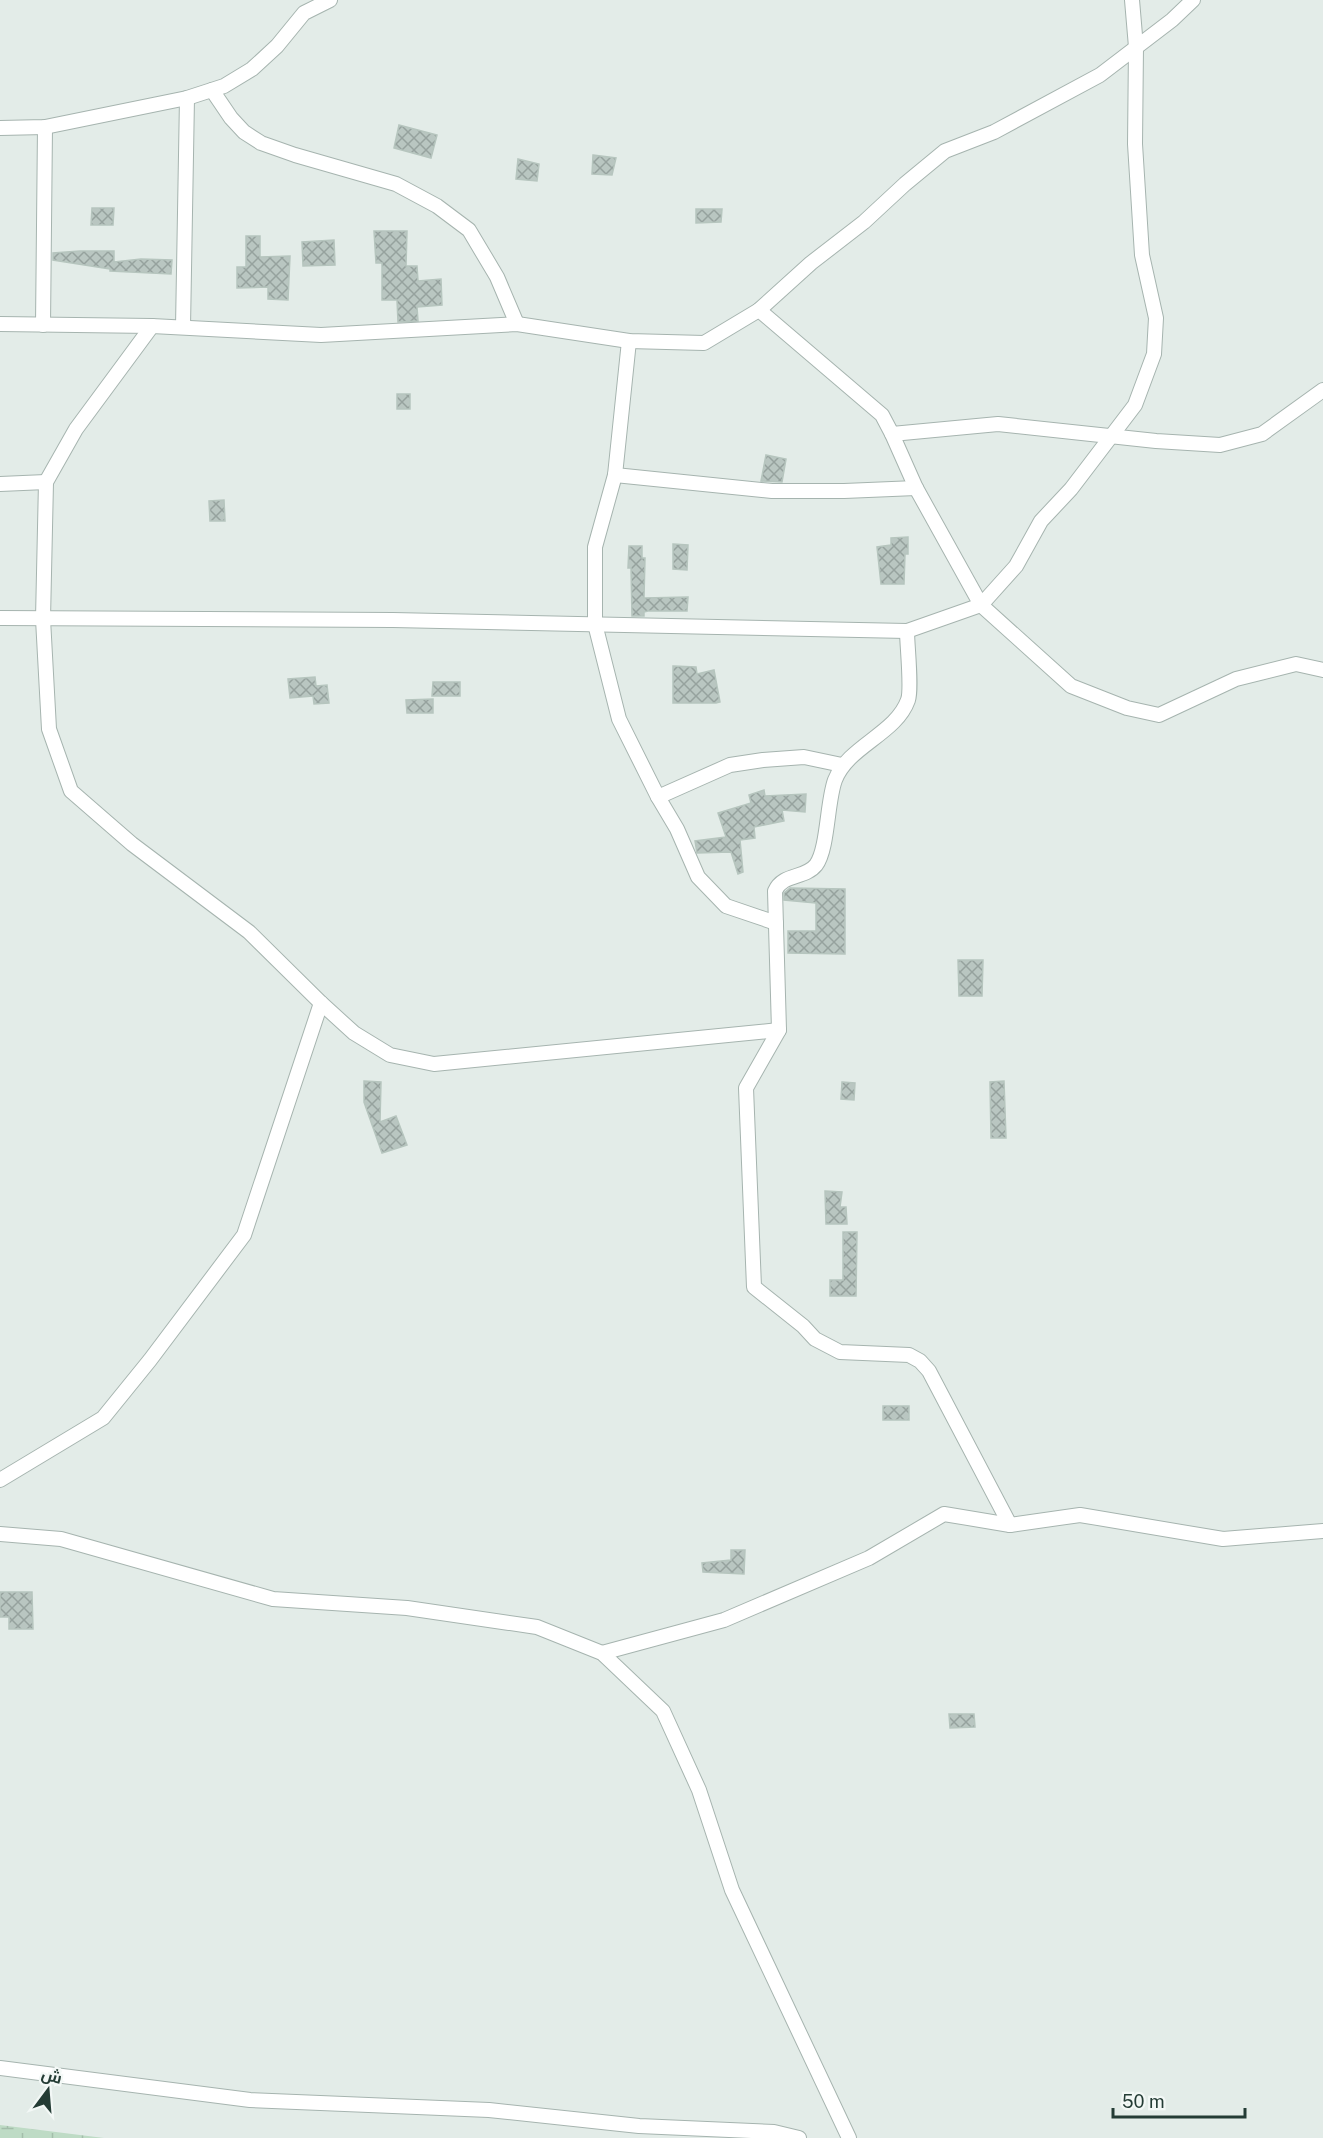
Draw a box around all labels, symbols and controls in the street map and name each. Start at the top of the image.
north arrow [18,2060,78,2120]
text: ش [40,2064,64,2088]
scale bar [1113,2081,1245,2119]
text: 50 m [1122,2091,1165,2112]

